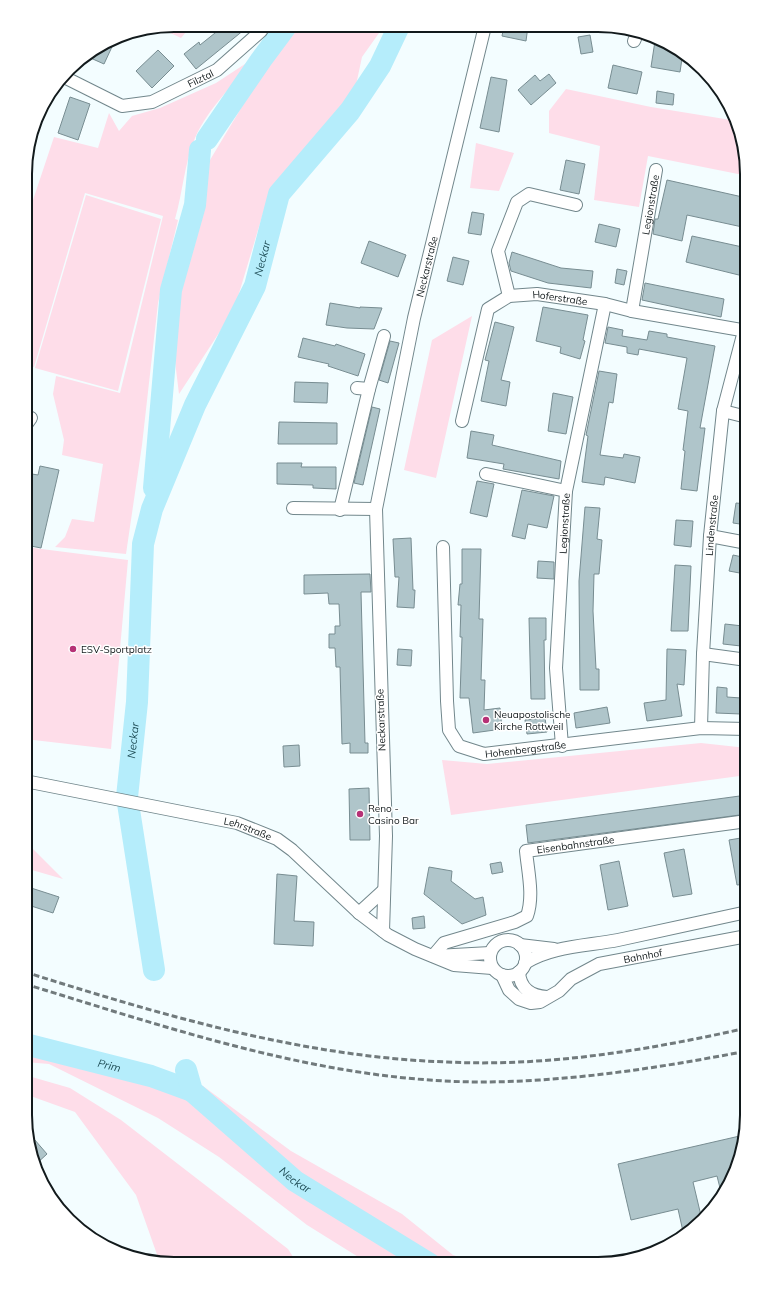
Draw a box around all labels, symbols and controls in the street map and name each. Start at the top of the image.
street label: Filztal [185,66,216,90]
street label: Legionstraße [639,174,662,236]
street label: Neckarstraße [413,235,440,298]
water label: Neckar [251,238,274,278]
street label: Hoferstraße [532,287,588,308]
street label: Legionstraße [556,493,572,554]
street label: Lindenstraße [702,494,721,556]
place label: ESV-Sportplatz [81,643,152,656]
marker: ESV-Sportplatz [68,644,78,654]
street label: Neckarstraße [373,689,389,751]
place label: Neuapostolische Kirche Rottweil [494,708,570,733]
marker: Neuapostolische Kirche Rottweil [481,715,491,725]
water label: Neckar [124,721,142,759]
street label: Hohenbergstraße [484,738,567,760]
place label: Reno - Casino Bar [368,802,419,827]
marker: Reno - Casino Bar [355,809,365,819]
street label: Lehrstraße [223,814,274,843]
street label: Eisenbahnstraße [536,833,615,856]
street label: Bahnhof [622,946,664,966]
water label: Prim [96,1056,123,1075]
water label: Neckar [276,1164,314,1197]

